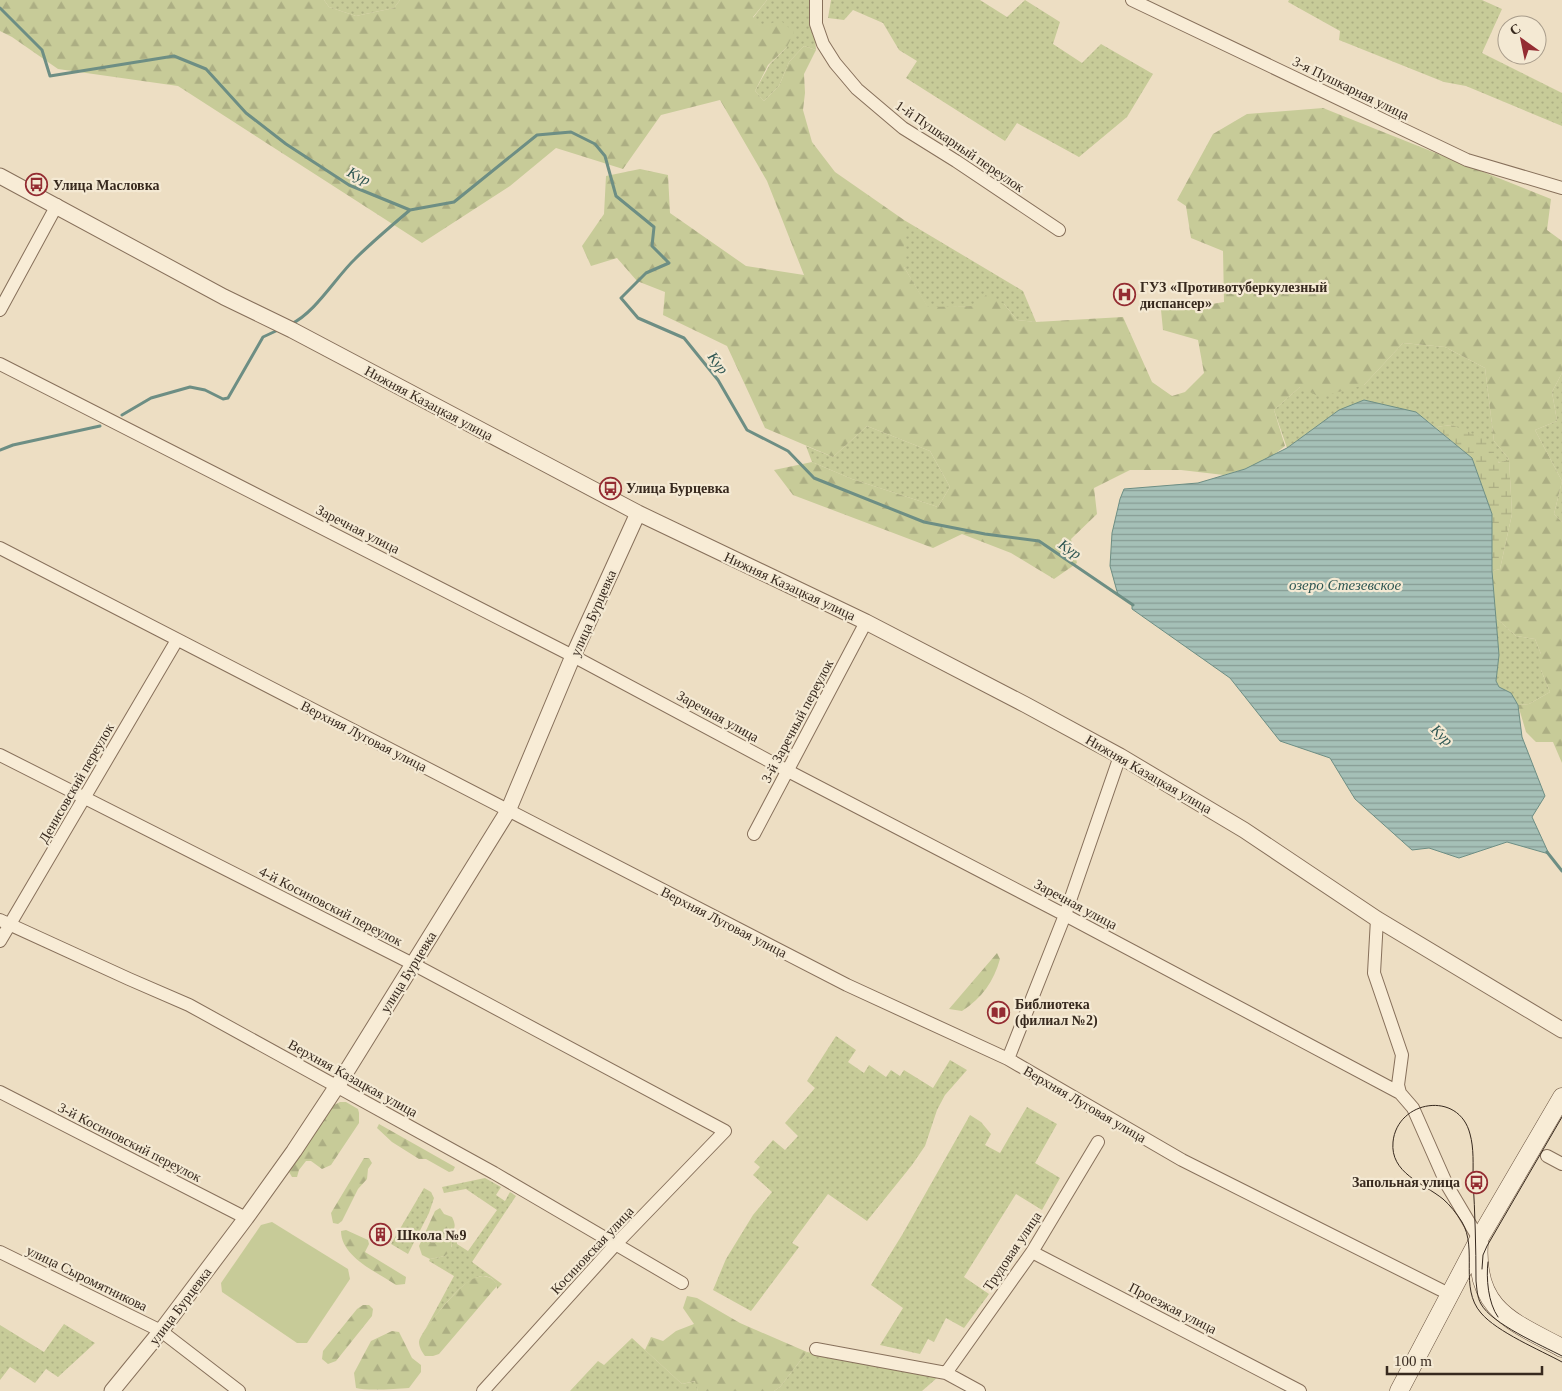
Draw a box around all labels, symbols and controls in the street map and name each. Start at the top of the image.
north arrow [1497,15,1547,65]
text: С [1507,20,1524,39]
street label: 3-я Пушкарная улица [1290,54,1412,123]
street label: 1-й Пушкарный переулок [893,98,1027,195]
water label: Кур [344,163,373,189]
bus stop icon: Улица Масловка [25,173,49,197]
place label: Улица Масловка [53,178,160,193]
place label: ГУЗ «Противотуберкулезный диспансер» [1140,280,1327,311]
hospital icon: ГУЗ «Противотуберкулезный диспансер» [1112,283,1136,307]
water label: Кур [704,348,732,378]
street label: Нижняя Казацкая улица [362,363,496,444]
bus stop icon: Улица Бурцевка [598,476,622,500]
place label: Улица Бурцевка [626,481,730,496]
street label: Заречная улица [314,502,403,557]
water label: Кур [1055,535,1085,562]
street label: Нижняя Казацкая улица [722,549,859,624]
street label: улица Бурцевка [568,567,620,659]
water label: озеро Стезевское [1289,577,1401,593]
street label: 3-й Заречный переулок [759,657,836,785]
street label: Заречная улица [674,688,762,746]
street label: Верхняя Луговая улица [298,698,430,775]
street label: Денисовский переулок [36,720,117,846]
water label: Кур [1427,720,1456,749]
street label: Нижняя Казацкая улица [1083,732,1215,817]
street label: 4-й Косиновский переулок [257,864,405,949]
street label: Заречная улица [1032,876,1120,933]
street label: Верхняя Луговая улица [658,884,790,961]
street label: улица Бурцевка [377,928,440,1016]
place label: Библиотека (филиал №2) [1015,997,1098,1029]
library icon: Библиотека (филиал №2) [987,1000,1011,1024]
street label: Верхняя Казацкая улица [286,1037,421,1121]
street label: Верхняя Луговая улица [1021,1063,1149,1146]
street label: 3-й Косиновский переулок [56,1100,204,1185]
bus stop icon: Запольная улица [1464,1170,1488,1194]
place label: Запольная улица [1352,1175,1460,1190]
street label: Косиновская улица [548,1203,637,1297]
street label: Трудовая улица [980,1208,1045,1294]
building icon: Школа №9 [369,1223,393,1247]
place label: Школа №9 [397,1228,467,1243]
street label: улица Сыромятникова [24,1243,150,1315]
street label: улица Бурцевка [146,1264,215,1348]
street label: Проезжая улица [1126,1280,1220,1337]
scale bar [1387,1344,1542,1376]
text: 100 m [1394,1353,1432,1369]

